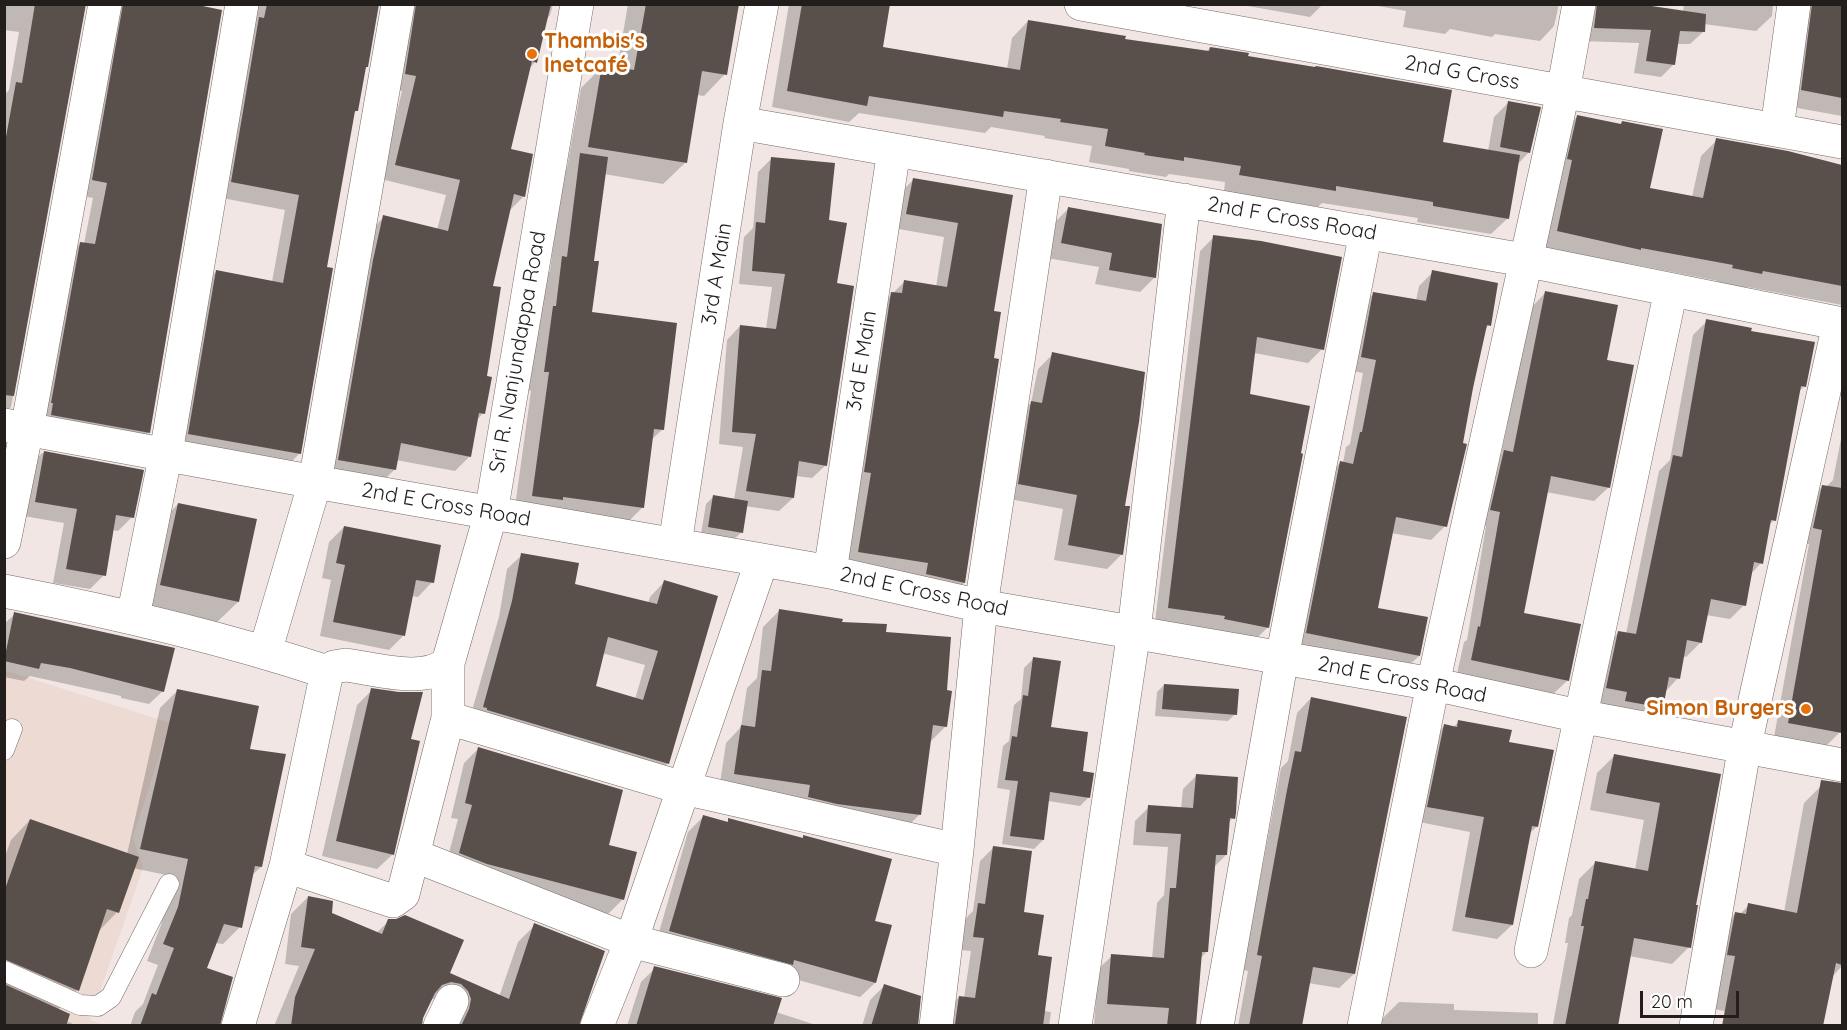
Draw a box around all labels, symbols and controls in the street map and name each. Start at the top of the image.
place label: Thambis's Inetcafé [544,29,645,79]
marker: Thambis's Inetcafé [525,47,539,61]
street label: 2nd G Cross [1403,50,1521,96]
street label: 2nd F Cross Road [1205,192,1379,246]
street label: 3rd A Main [696,221,738,327]
street label: Sri R. Nanjundappa Road [484,229,552,475]
street label: 3rd E Main [842,309,882,413]
street label: 2nd E Cross Road [359,478,533,532]
street label: 2nd E Cross Road [838,562,1010,622]
street label: 2nd E Cross Road [1315,651,1489,709]
place label: Simon Burgers [1646,696,1794,722]
marker: Simon Burgers [1799,702,1813,716]
scale bar [1643,979,1742,1017]
text: 20 m [1651,990,1693,1013]

